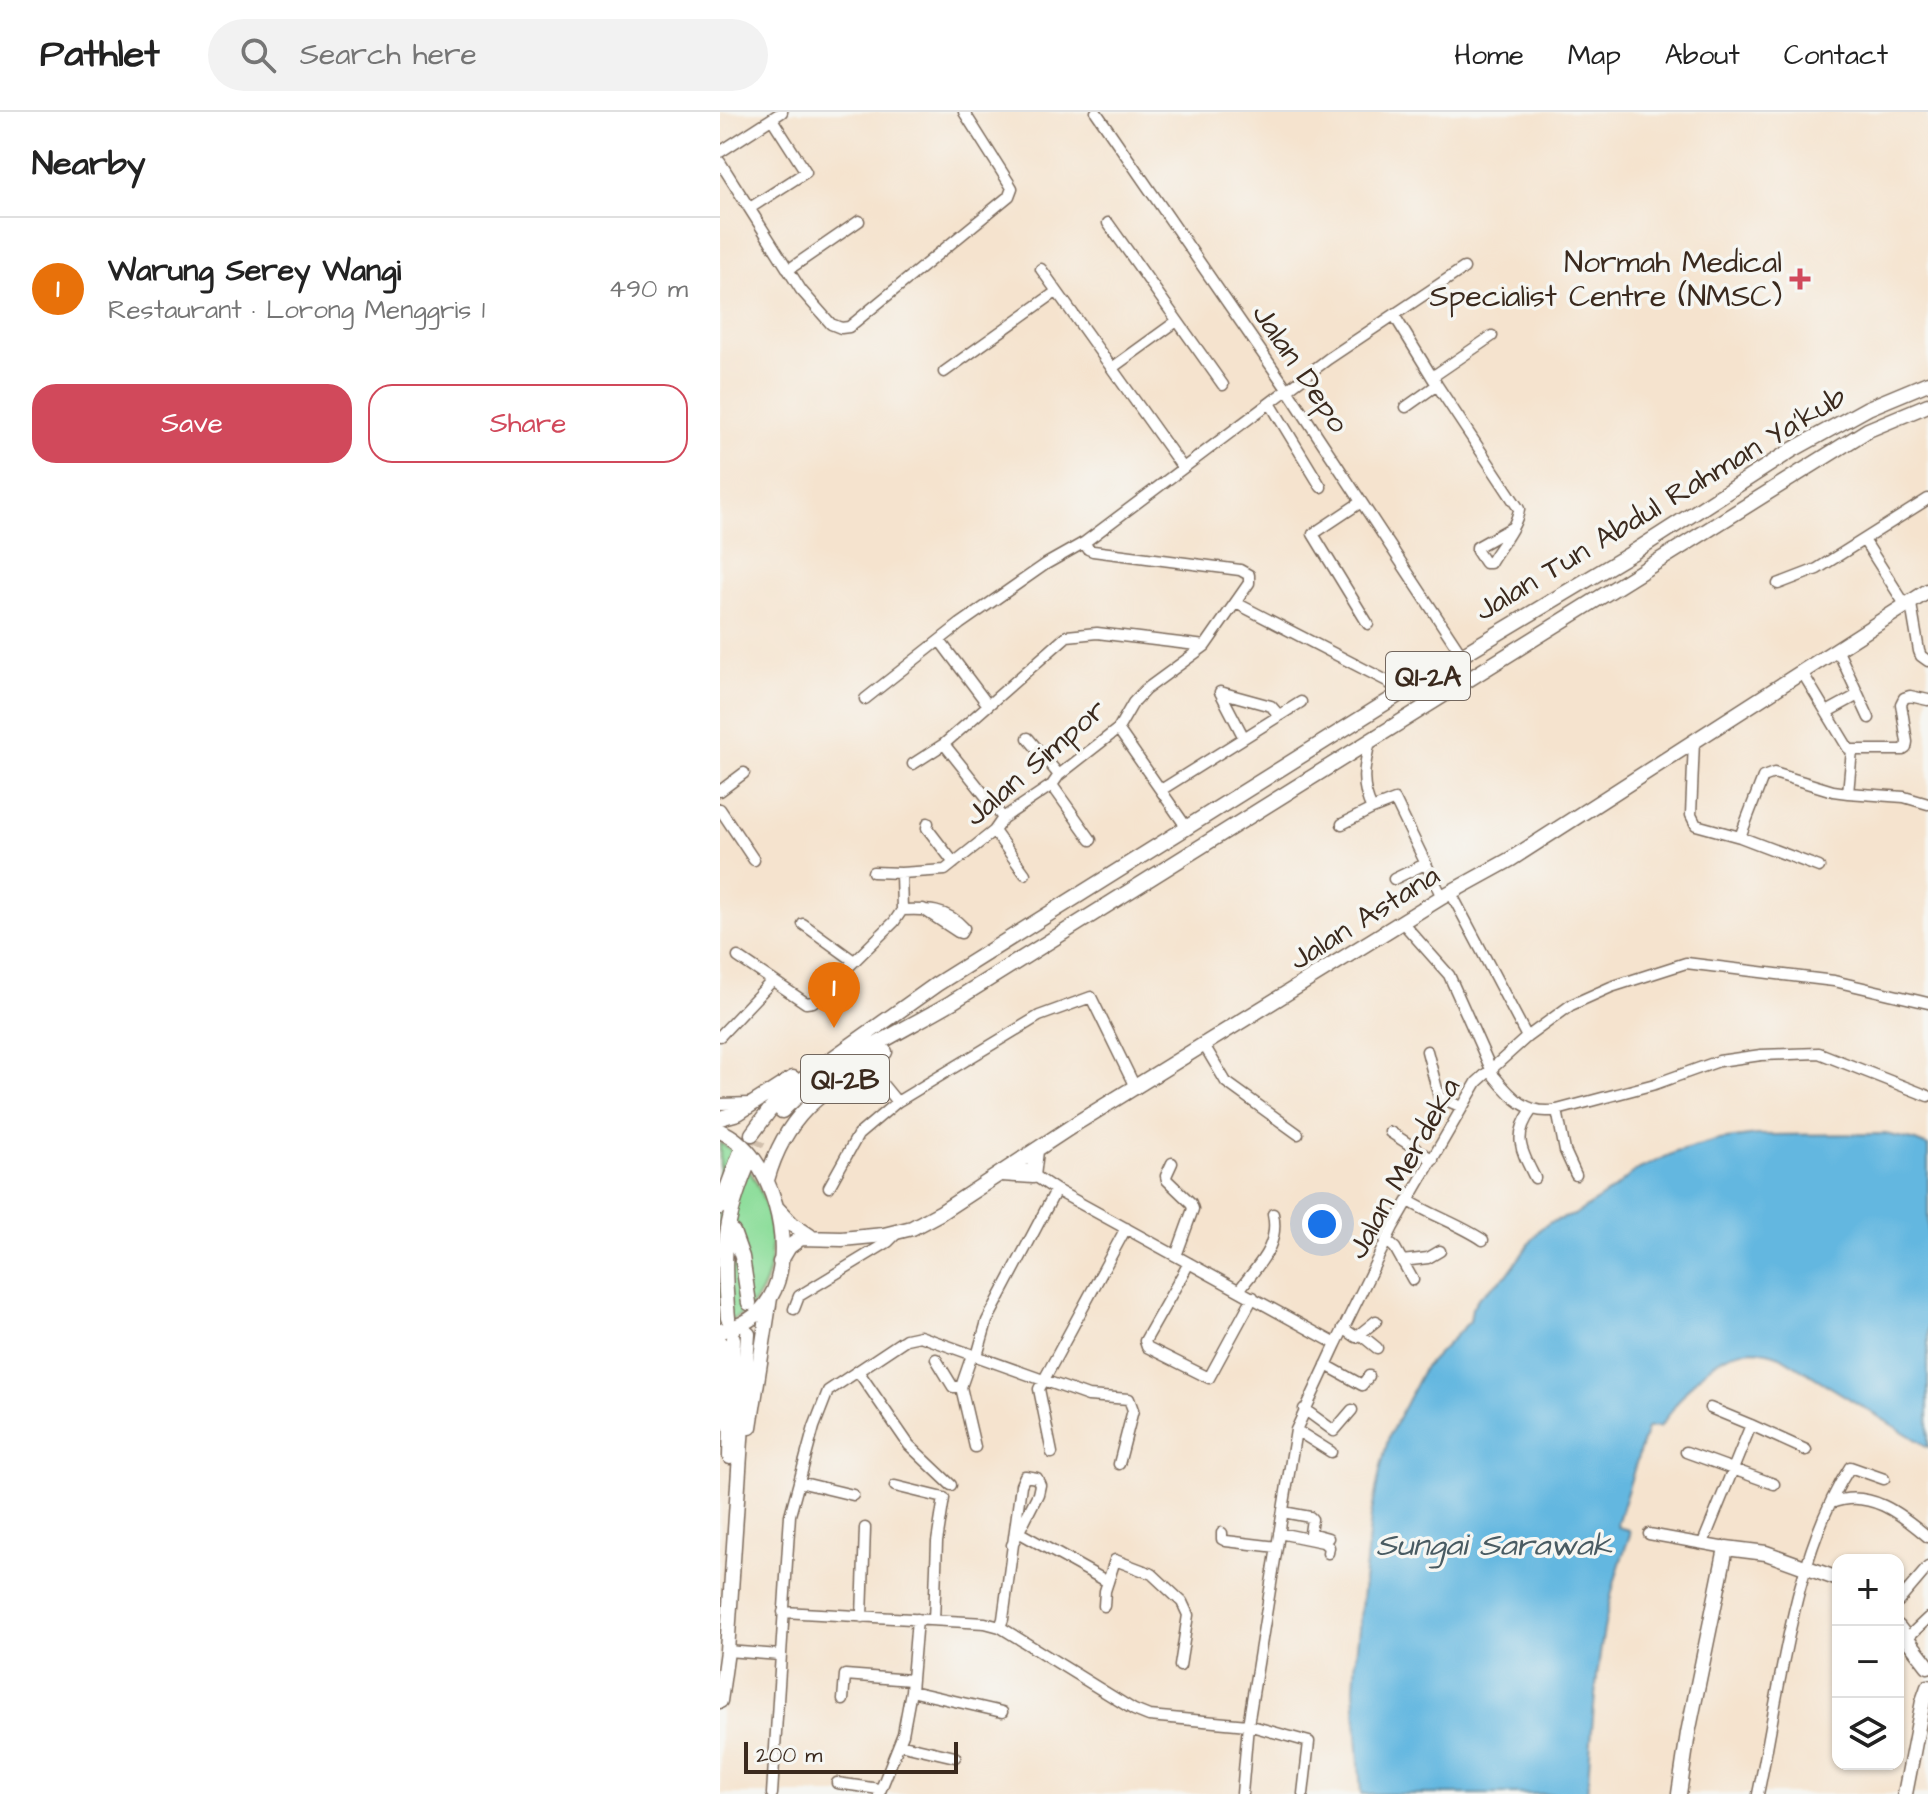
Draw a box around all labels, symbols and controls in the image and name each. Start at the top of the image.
search box [208,19,768,91]
text: Pathlet [40,29,160,81]
icon: search [236,33,280,77]
text: Search here [300,34,477,76]
text: Home [1454,36,1524,75]
text: Map [1568,36,1621,75]
text: About [1665,36,1740,75]
text: Contact [1784,36,1888,75]
text: Nearby [32,140,146,188]
place label: Normah Medical Specialist Centre (NMSC) [1430,242,1782,318]
text: Warung Serey Wangi [108,250,401,292]
marker: Normah Medical Specialist Centre (NMSC) [1789,268,1811,290]
text: 1 [56,271,60,307]
text: 490 m [608,271,688,307]
text: Restaurant · Lorong Menggris 1 [108,292,485,328]
street label: Jalan Depo [1242,296,1359,441]
street label: Jalan Tun Abdul Rahman Ya'kub [1467,376,1854,632]
button: Save [32,384,352,463]
button: Share [368,384,688,463]
road number: Q1-2A [1386,652,1470,700]
street label: Jalan Simpor [956,689,1116,836]
street label: Jalan Astana [1281,855,1448,981]
pin: 1 [808,962,860,1028]
road number: Q1-2B [801,1055,889,1103]
street label: Jalan Merdeka [1337,1070,1471,1267]
your location [1302,1204,1342,1244]
water label: Sungai Sarawak [1376,1523,1613,1569]
map controls [1832,1554,1904,1770]
button: + [1832,1554,1904,1626]
button: − [1832,1626,1904,1698]
button: layers [1832,1698,1904,1770]
scale bar [744,1738,958,1774]
text: 200 m [756,1740,822,1771]

